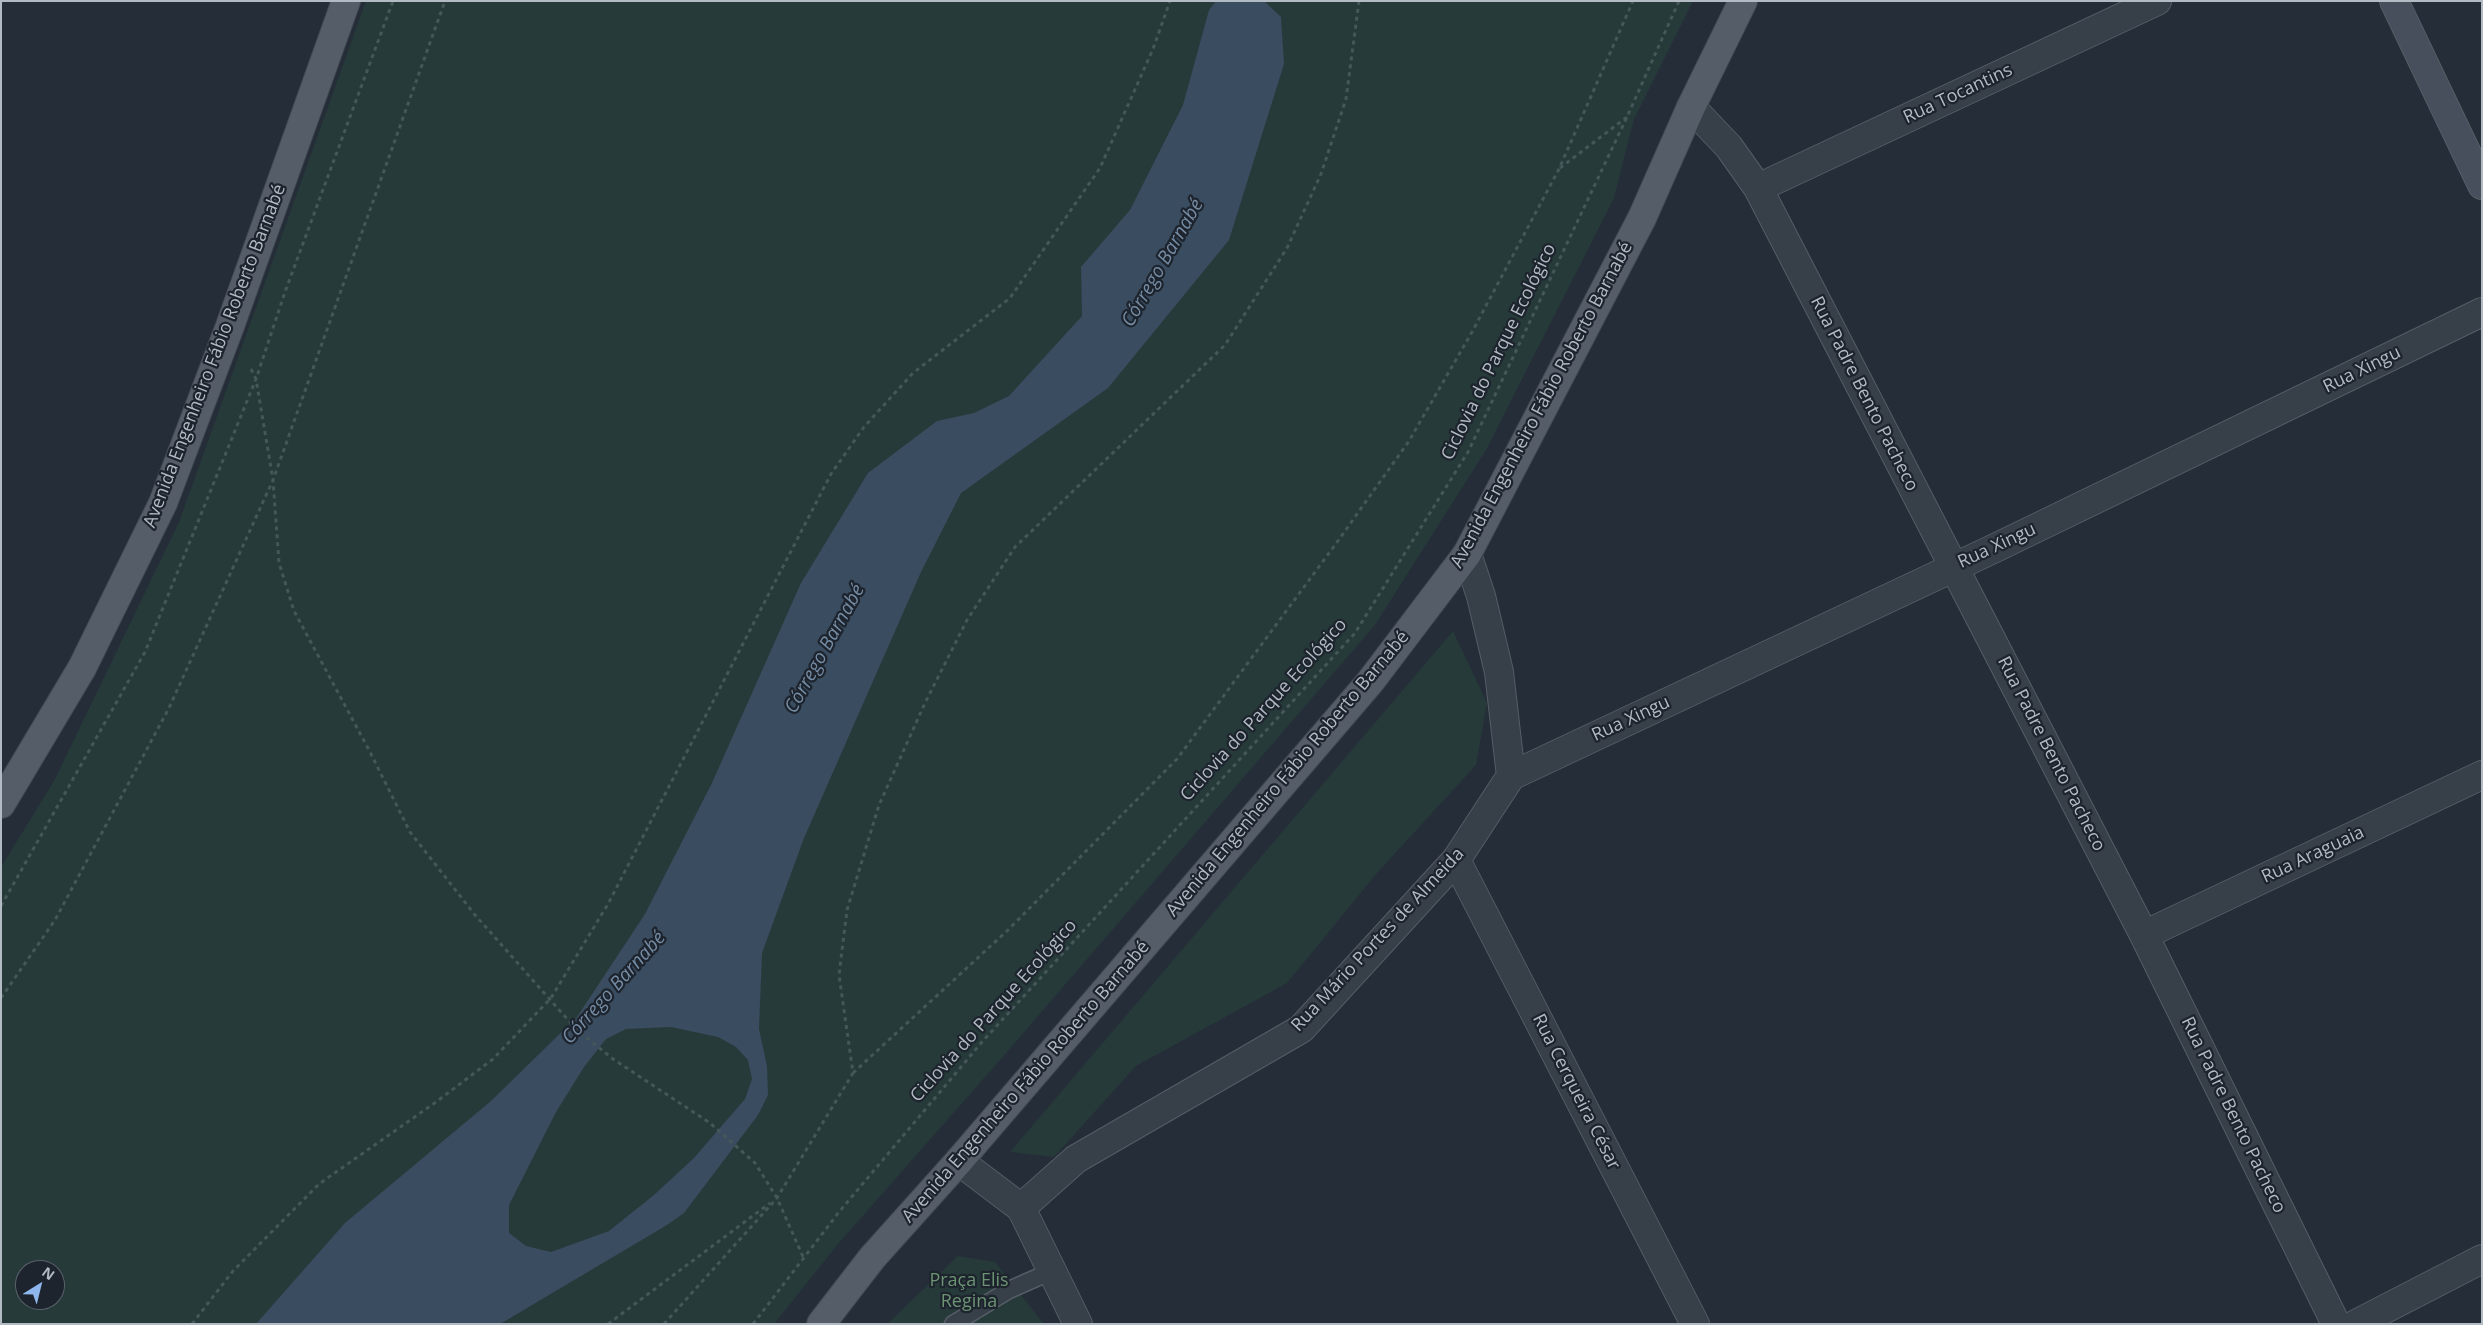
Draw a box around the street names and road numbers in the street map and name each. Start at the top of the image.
street label: Rua Tocantins [1900,59,2016,129]
street label: Avenida Engenheiro Fábio Roberto Barnabé [139,181,291,531]
street label: Avenida Engenheiro Fábio Roberto Barnabé [1447,238,1637,572]
street label: Ciclovia do Parque Ecológico [1437,240,1561,464]
street label: Rua Padre Bento Pacheco [1805,293,1923,495]
street label: Rua Xingu [2320,342,2404,398]
street label: Rua Xingu [1955,519,2039,573]
street label: Ciclovia do Parque Ecológico [1176,614,1352,806]
street label: Avenida Engenheiro Fábio Roberto Barnabé [1162,627,1414,921]
street label: Rua Padre Bento Pacheco [1992,653,2110,855]
street label: Rua Xingu [1589,692,1673,746]
street label: Rua Araguaia [2258,822,2368,888]
street label: Rua Mário Portes de Almeida [1287,844,1469,1036]
street label: Ciclovia do Parque Ecológico [906,915,1082,1107]
street label: Avenida Engenheiro Fábio Roberto Barnabé [898,937,1154,1227]
street label: Rua Cerqueira César [1527,1011,1625,1173]
street label: Rua Padre Bento Pacheco [2176,1013,2290,1217]

